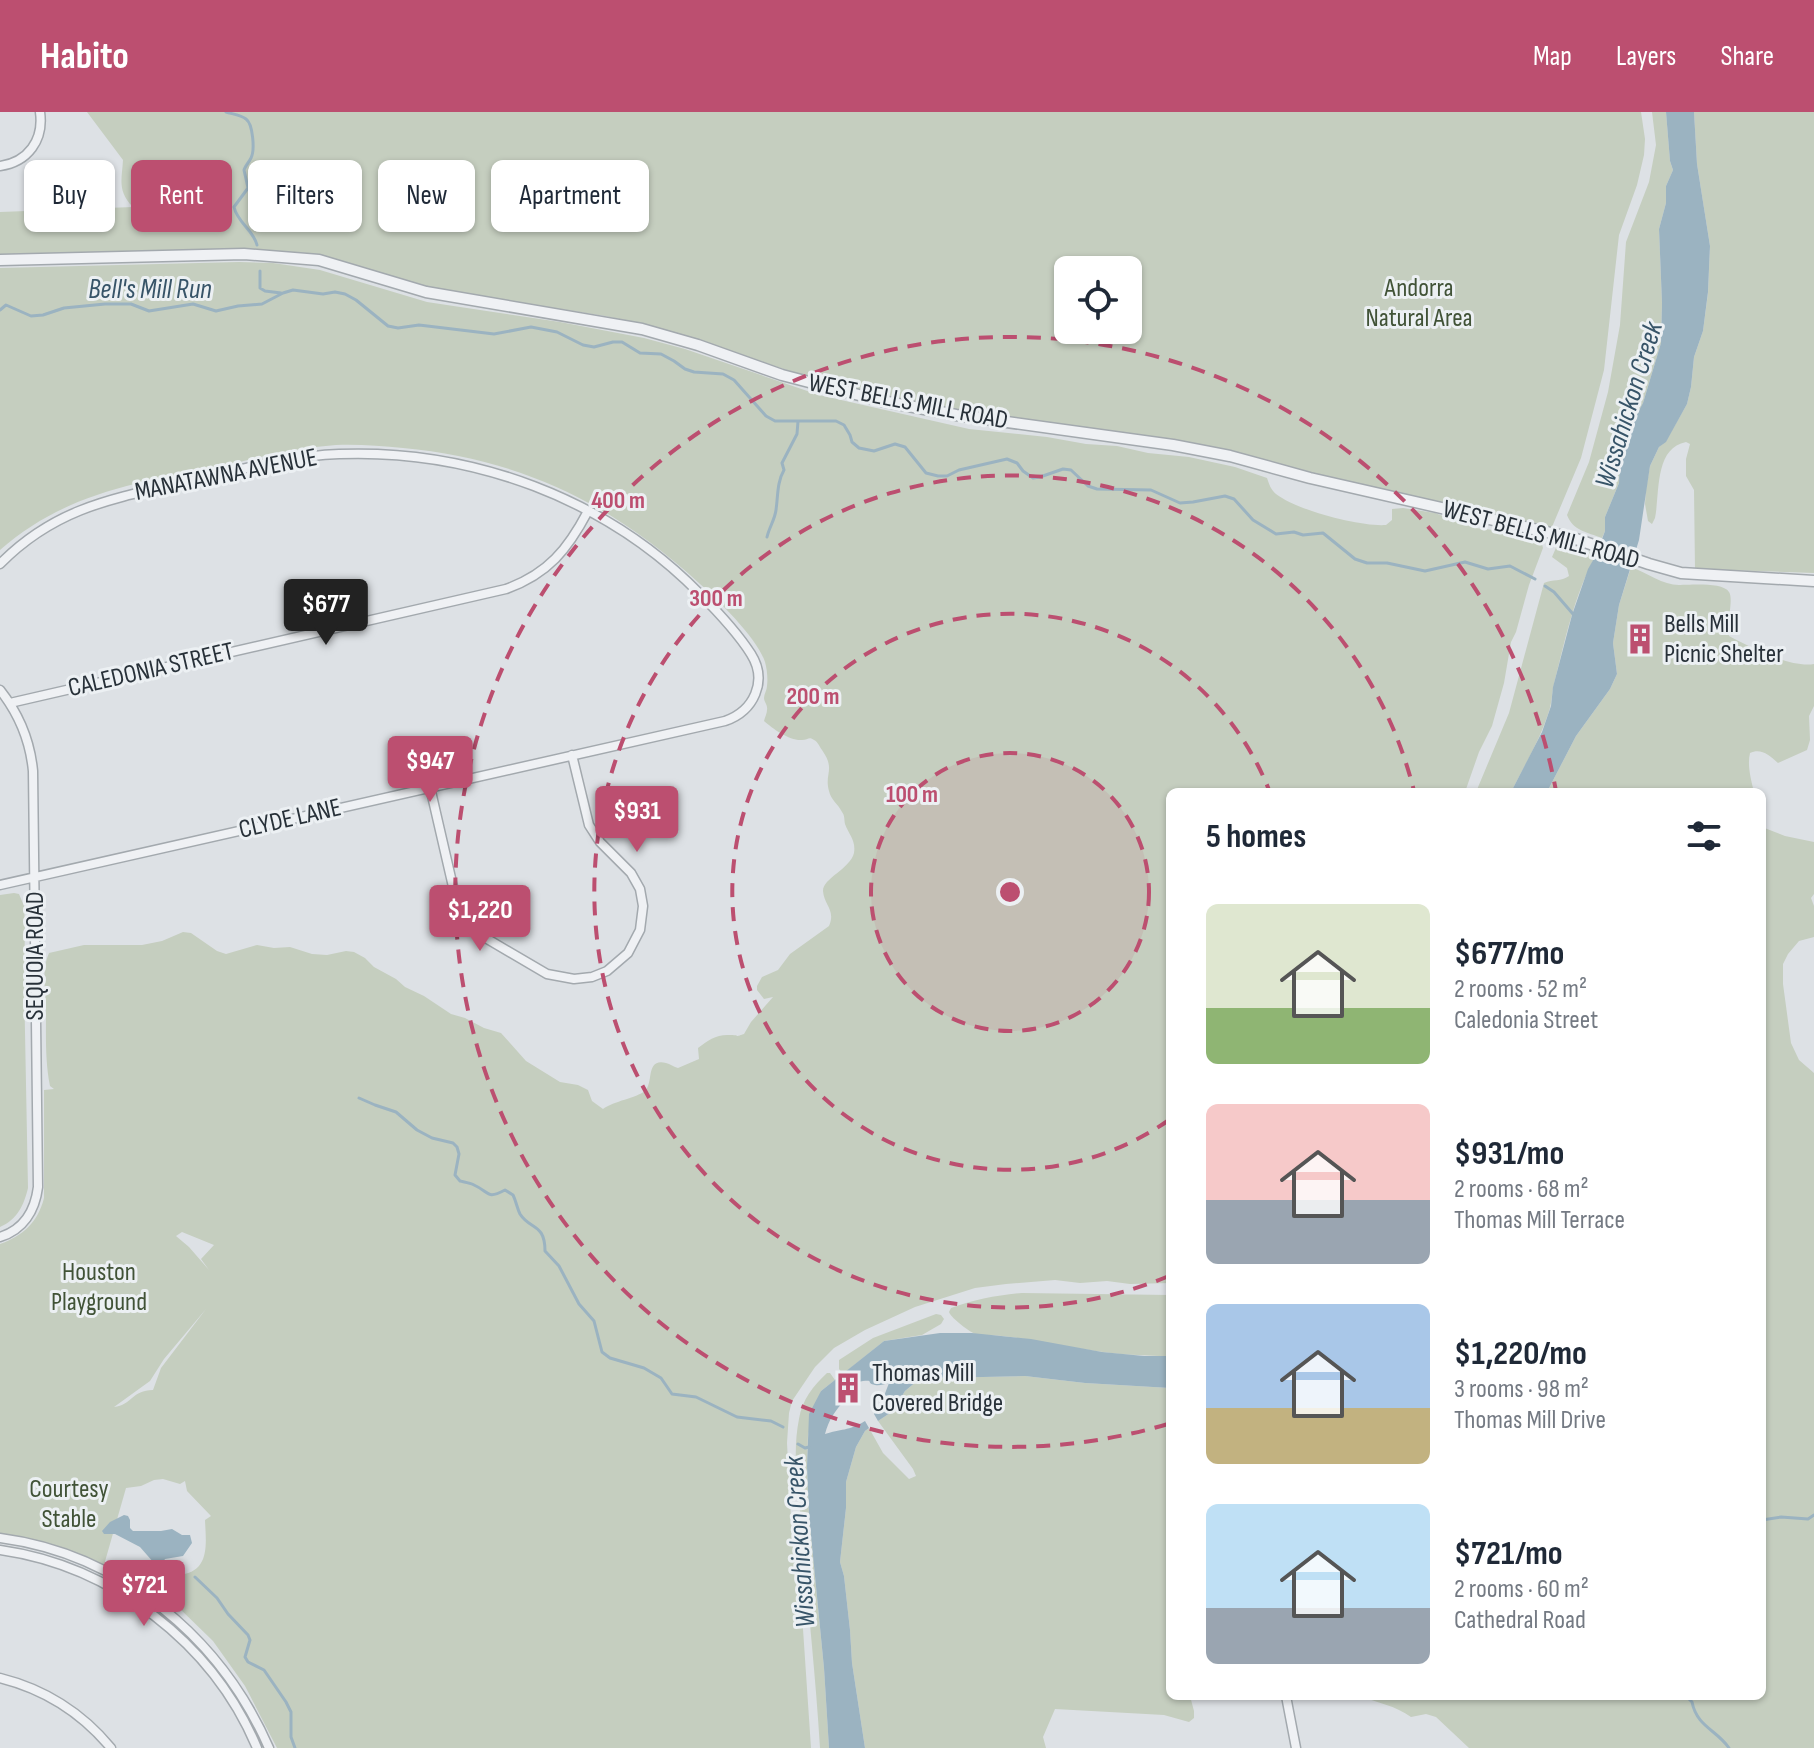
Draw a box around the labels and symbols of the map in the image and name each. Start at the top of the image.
water label: Bell's Mill Run [88,273,212,306]
park label: Andorra Natural Area [1365,273,1473,334]
water label: Wissahickon Creek [1588,316,1670,492]
street label: WEST BELLS MILL ROAD [806,367,1010,437]
street label: MANATAWNA AVENUE [132,442,320,508]
text: 400 m [591,486,645,515]
street label: WEST BELLS MILL ROAD [1439,494,1643,576]
pin: $677 [279,579,373,647]
text: 300 m [689,584,743,613]
place label: Bells Mill Picnic Shelter [1664,609,1784,670]
building icon: Bells Mill Picnic Shelter [1623,622,1657,656]
street label: CALEDONIA STREET [65,636,237,704]
text: 200 m [786,682,840,711]
pin: $947 [383,736,477,804]
text: 100 m [886,780,938,809]
pin: $931 [590,786,684,854]
street label: CLYDE LANE [236,792,344,846]
centre of rings [996,878,1024,906]
pin: $1,220 [415,885,545,953]
street label: SEQUOIA ROAD [20,892,51,1020]
park label: Houston Playground [51,1257,147,1318]
place label: Thomas Mill Covered Bridge [872,1358,1003,1419]
building icon: Thomas Mill Covered Bridge [831,1371,865,1405]
water label: Wissahickon Creek [777,1453,822,1629]
park label: Courtesy Stable [29,1474,109,1535]
pin: $721 [97,1560,191,1628]

